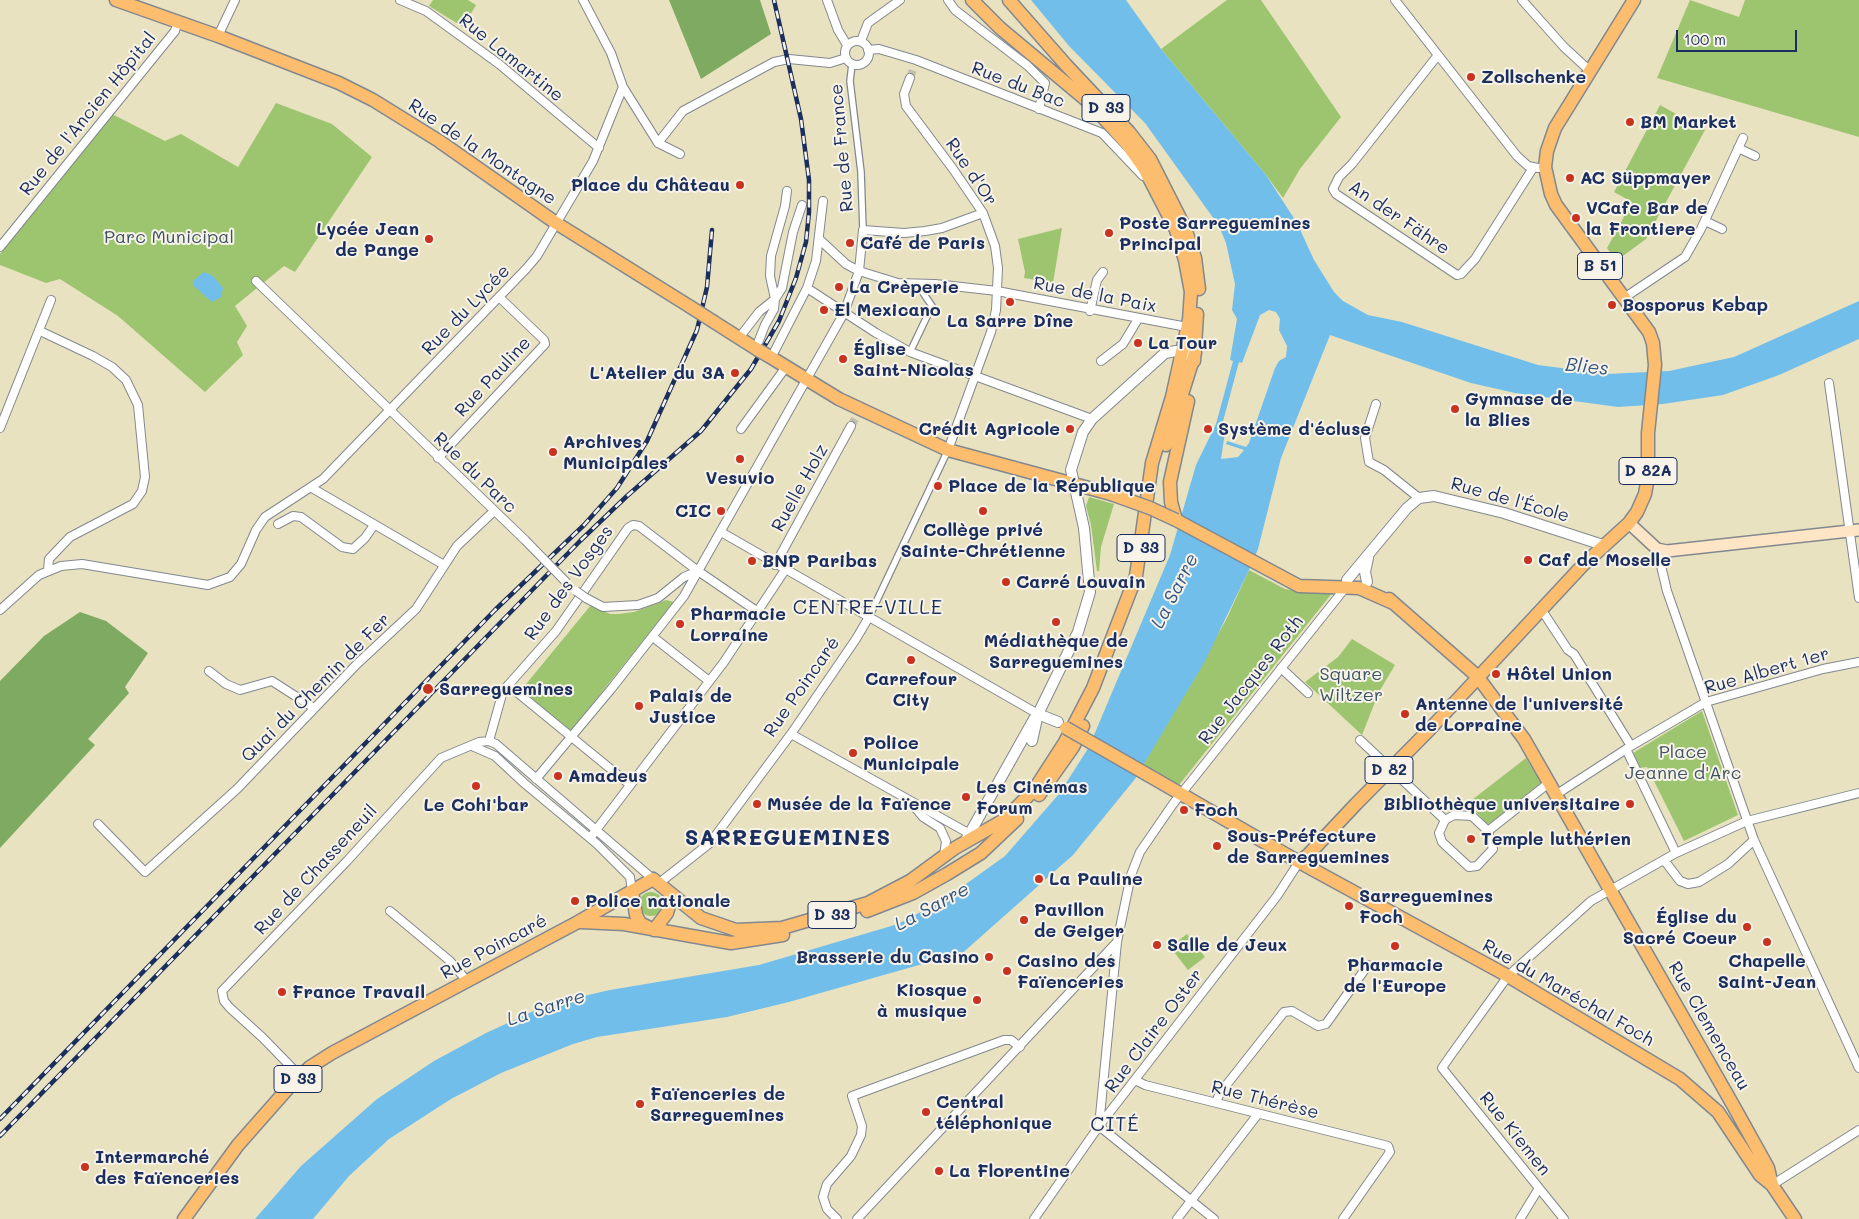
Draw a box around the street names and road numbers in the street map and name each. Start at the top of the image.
street label: Rue Lamartine [454,9,568,107]
street label: Rue de l'Ancien Hôpital [15,28,161,200]
street label: Rue du Bac [968,57,1068,113]
street label: Rue de France [826,83,858,213]
street label: Rue de la Montagne [404,94,560,210]
road number: D 33 [1082,95,1130,122]
street label: Rue d'Or [941,134,1001,210]
street label: An der Fähre [1344,176,1454,260]
road number: B 51 [1578,252,1622,280]
street label: Rue du Lycée [418,260,514,360]
street label: Rue de la Paix [1032,272,1158,318]
street label: Rue Pauline [450,333,536,421]
street label: Rue du Parc [429,428,521,518]
street label: Ruelle Holz [767,441,833,535]
road number: D 82A [1619,458,1677,484]
street label: Rue de l'École [1448,473,1572,527]
street label: Rue des Vosges [520,521,618,645]
road number: D 33 [1117,534,1165,562]
street label: Quai du Chemin de Fer [237,609,395,767]
street label: Rue Jacques Roth [1194,611,1308,749]
street label: Rue Poincaré [759,633,845,741]
street label: Rue Albert 1er [1702,643,1832,699]
road number: D 82 [1365,756,1413,784]
street label: Rue de Chasseneuil [250,800,382,940]
road number: D 33 [808,902,856,928]
street label: Rue Poincaré [437,910,551,984]
street label: Rue du Maréchal Foch [1478,935,1658,1051]
street label: Rue Clemenceau [1663,958,1755,1094]
street label: Rue Claire Oster [1100,965,1208,1097]
road number: D 33 [274,1066,322,1092]
street label: Rue Thérèse [1209,1076,1321,1124]
street label: Rue Kiemen [1475,1088,1555,1180]

